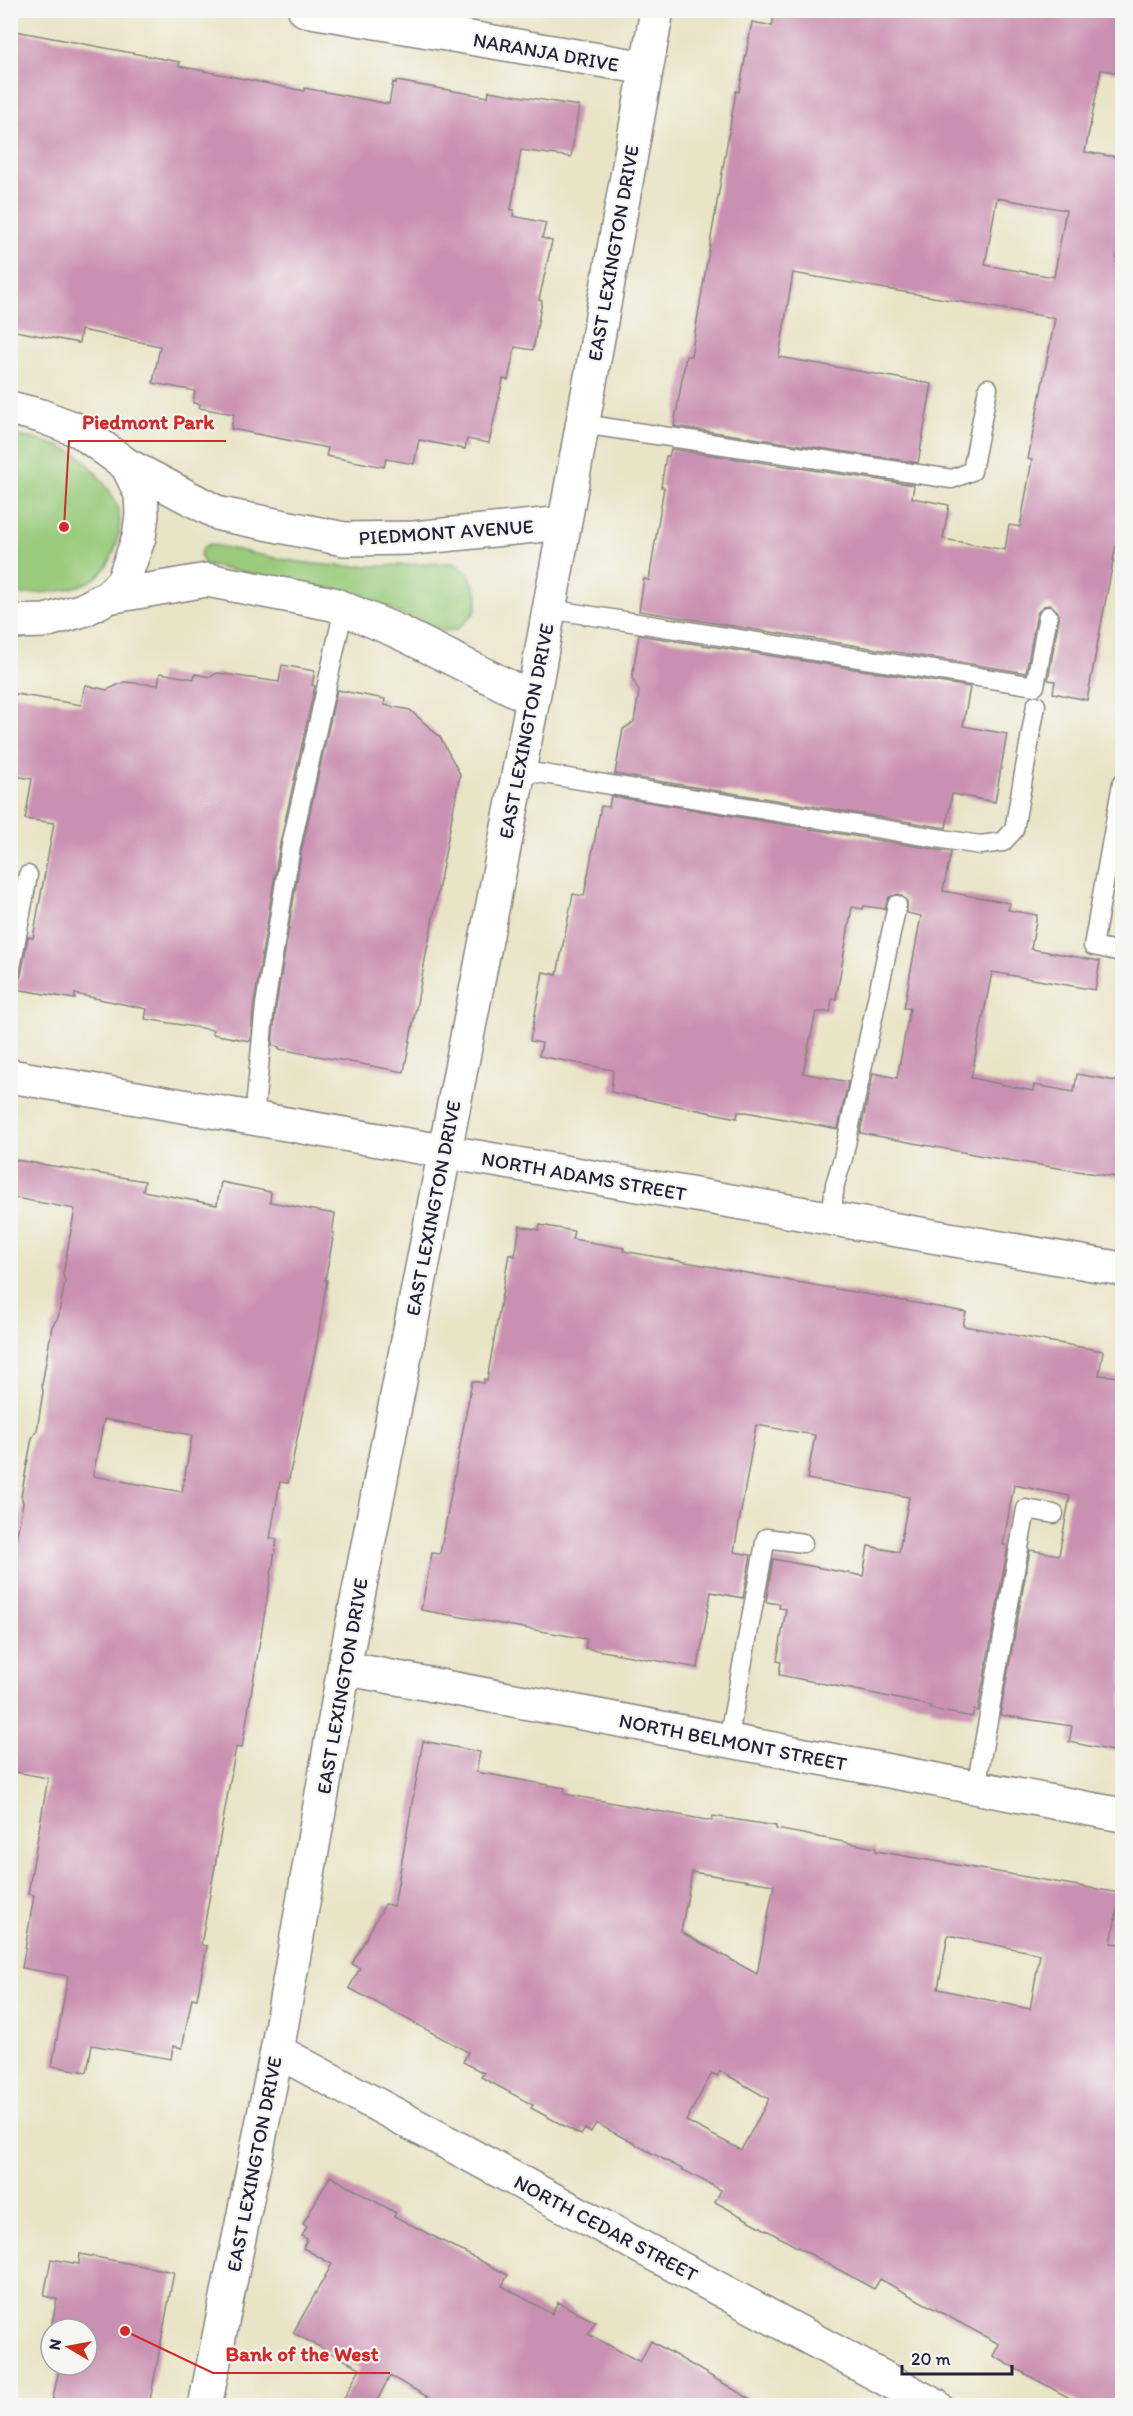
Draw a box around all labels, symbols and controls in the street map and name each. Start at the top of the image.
street label: NARANJA DRIVE [471,27,621,77]
street label: EAST LEXINGTON DRIVE [582,143,644,363]
callout: Piedmont Park [69,402,226,441]
text: Piedmont Park [82,409,215,434]
street label: PIEDMONT AVENUE [358,514,534,550]
street label: EAST LEXINGTON DRIVE [493,621,559,841]
street label: EAST LEXINGTON DRIVE [400,1098,466,1318]
street label: NORTH ADAMS STREET [480,1146,688,1206]
street label: EAST LEXINGTON DRIVE [311,1576,373,1796]
street label: NORTH BELMONT STREET [617,1708,849,1776]
street label: EAST LEXINGTON DRIVE [221,2054,287,2274]
street label: NORTH CEDAR STREET [510,2169,702,2287]
north arrow [39,2317,99,2377]
callout: Bank of the West [213,2334,390,2373]
text: N [44,2338,65,2351]
scale bar [902,2338,1012,2376]
text: Bank of the West [225,2341,379,2366]
text: 20 m [911,2348,951,2370]

